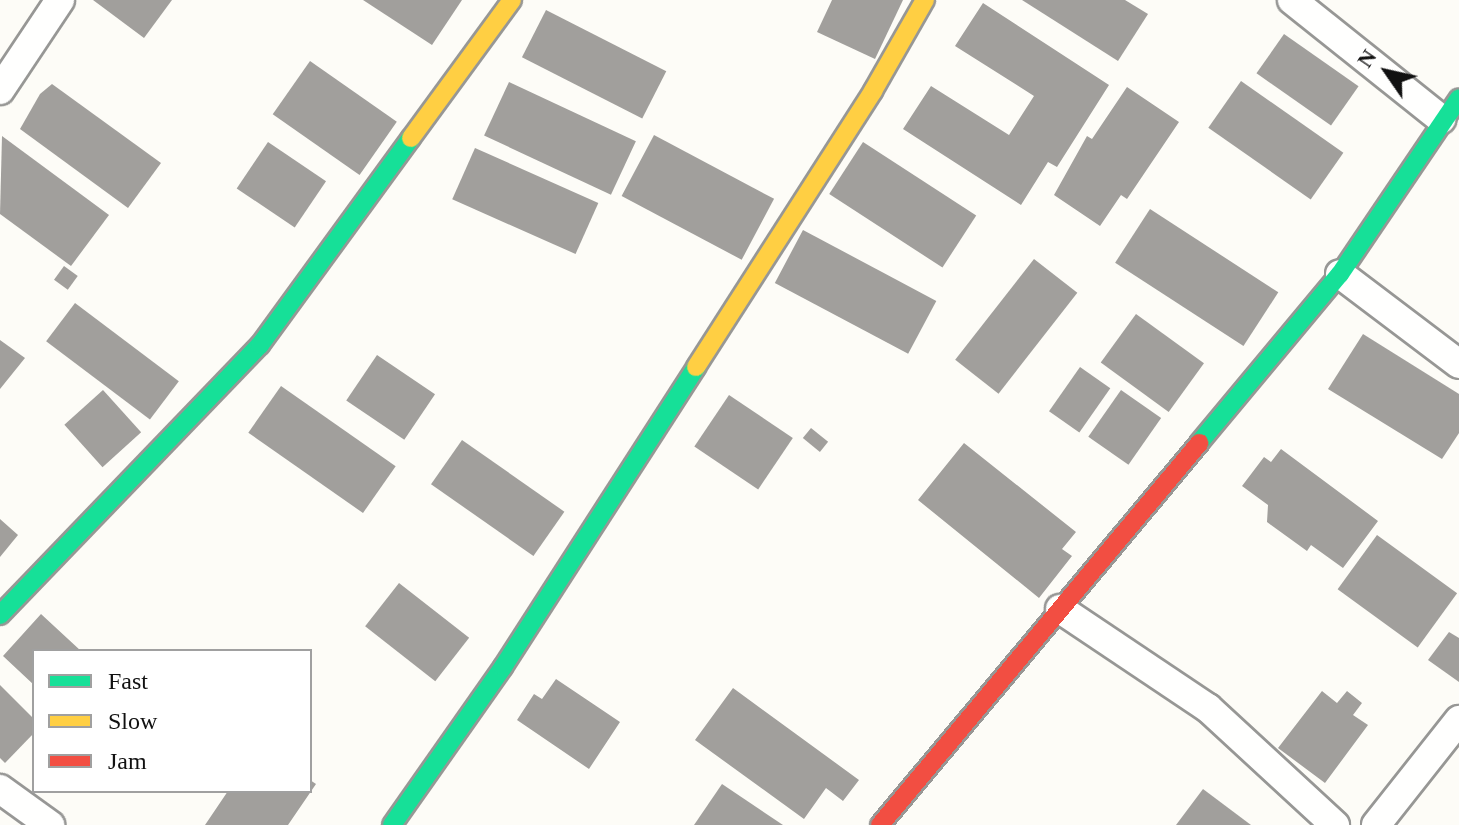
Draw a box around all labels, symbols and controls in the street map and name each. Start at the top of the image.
north arrow [1347,32,1427,112]
text: N [1352,45,1381,72]
legend [32,649,312,793]
text: Fast [108,668,148,694]
text: Slow [108,708,157,734]
text: Jam [108,748,147,774]

